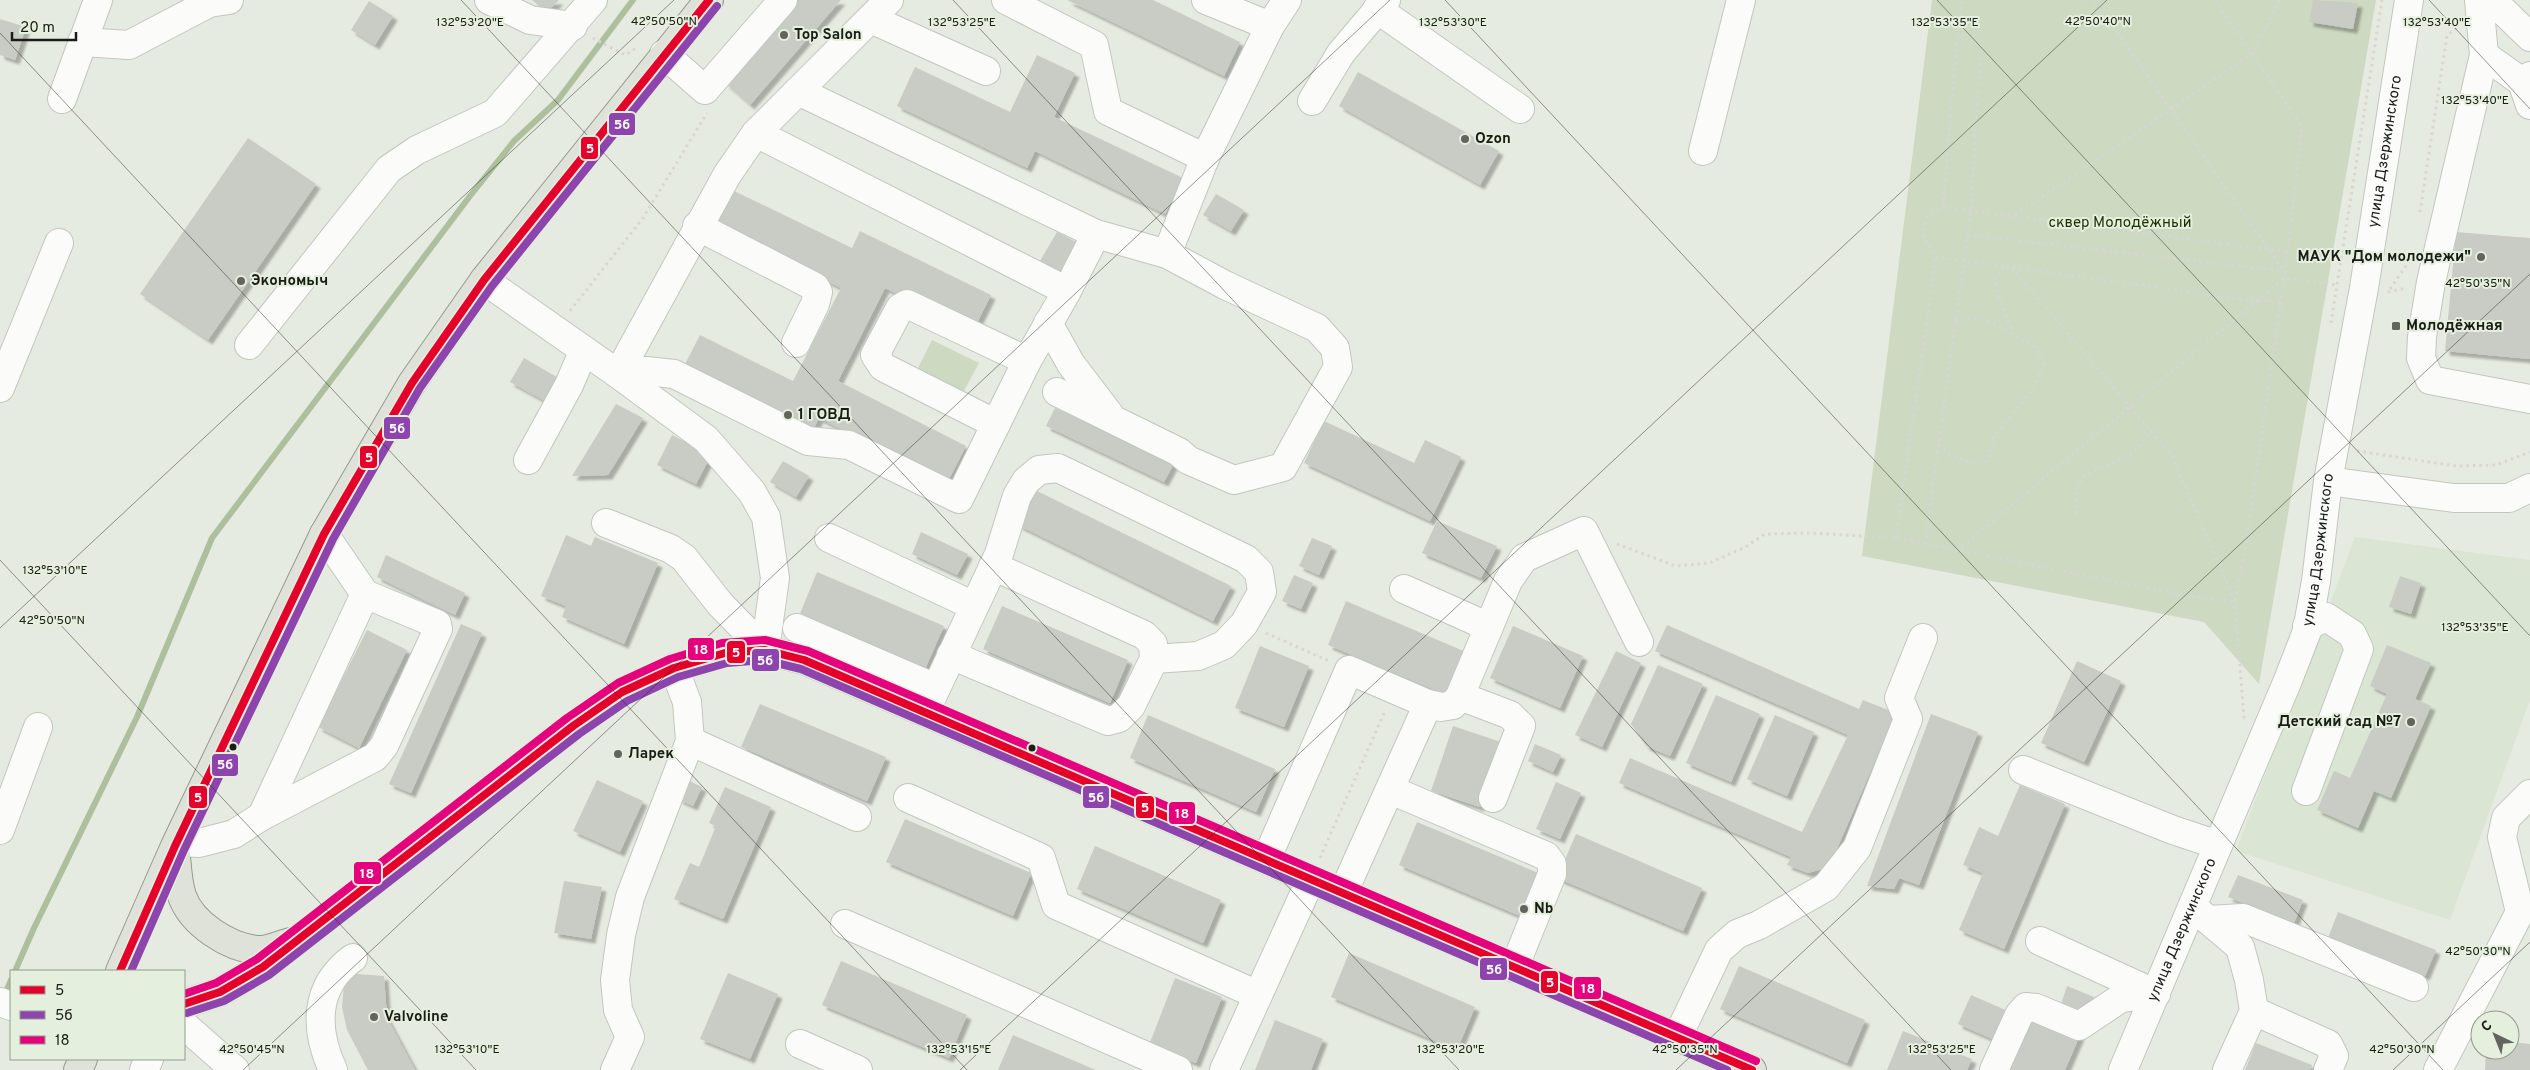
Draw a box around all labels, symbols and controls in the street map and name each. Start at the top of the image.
scale bar [12,10,76,42]
text: 42°50'50"N [631,14,697,30]
text: 42°50'40"N [2065,14,2131,30]
text: 132°53'20"E [436,15,504,31]
text: 132°53'25"E [928,15,996,31]
text: 132°53'30"E [1419,15,1487,31]
text: 132°53'35"E [1911,15,1979,31]
text: 132°53'40"E [2403,15,2471,31]
text: 20 m [20,19,55,38]
place label: Top Salon [794,26,862,45]
marker: Top Salon [778,29,790,41]
street label: улица Дзержинского [2364,74,2407,229]
text: 132°53'40"E [2441,93,2509,109]
line badge: 5б [608,112,636,136]
text: 5б [614,117,630,134]
place label: Ozon [1475,130,1511,149]
marker: Ozon [1459,133,1471,145]
line badge: 5 [580,136,599,160]
text: 5 [586,141,594,158]
park label: сквер Молодёжный [2048,214,2192,233]
place label: МАУК "Дом молодежи" [2297,248,2471,267]
marker: МАУК "Дом молодежи" [2475,251,2487,263]
place label: Экономыч [251,272,328,291]
marker: Экономыч [235,275,247,287]
text: 42°50'35"N [2445,276,2511,292]
place label: Молодёжная [2406,317,2503,336]
marker: Молодёжная [2390,320,2402,332]
place label: 1 ГОВД [798,406,851,425]
marker: 1 ГОВД [782,409,794,421]
line badge: 5б [383,416,411,440]
text: 5б [389,421,405,438]
line badge: 5 [359,445,378,469]
text: 5 [365,450,373,467]
street label: улица Дзержинского [2299,472,2339,628]
text: 132°53'10"E [22,563,88,579]
text: 42°50'50"N [19,613,85,629]
text: 132°53'35"E [2441,620,2509,636]
line badge: 18 [687,637,715,661]
line badge: 5 [726,640,746,664]
text: 18 [694,642,708,659]
text: 5 [732,645,740,662]
line badge: 5б [751,648,780,672]
text: 5б [757,653,773,670]
place label: Детский сад №7 [2278,713,2401,732]
marker: Детский сад №7 [2405,716,2417,728]
unlabelled marker [228,742,238,752]
unlabelled marker [1027,743,1037,753]
place label: Ларек [628,745,674,764]
marker: Ларек [612,748,624,760]
line badge: 5б [211,753,239,777]
text: 5б [217,757,233,774]
line badge: 5 [188,785,208,809]
line badge: 5б [1082,785,1110,809]
text: 5 [194,790,202,807]
text: 5б [1088,790,1104,807]
line badge: 5 [1135,795,1155,819]
text: 5 [1141,800,1149,817]
line badge: 18 [1168,801,1196,825]
text: 18 [1175,806,1189,823]
street label: улица Дзержинского [2143,855,2221,1005]
line badge: 18 [353,861,382,885]
text: 18 [360,866,374,883]
place label: Nb [1534,900,1553,919]
marker: Nb [1518,903,1530,915]
text: 42°50'30"N [2445,944,2511,960]
line badge: 5б [1479,957,1508,981]
text: 5б [1486,962,1502,979]
legend [10,970,185,1060]
line badge: 5 [1540,970,1559,994]
text: 5 [1546,975,1554,992]
line badge: 18 [1573,976,1602,1000]
text: 18 [1581,981,1595,998]
text: 5 [55,982,64,1001]
text: 5б [55,1007,73,1026]
place label: Valvoline [384,1008,448,1027]
north arrow [2470,1010,2520,1060]
marker: Valvoline [368,1011,380,1023]
text: С [2478,1017,2496,1036]
text: 18 [55,1032,70,1051]
text: 42°50'45"N [219,1042,285,1058]
text: 132°53'10"E [434,1042,500,1058]
text: 132°53'15"E [927,1042,991,1058]
text: 132°53'20"E [1417,1042,1485,1058]
text: 42°50'35"N [1652,1042,1718,1058]
text: 132°53'25"E [1908,1042,1976,1058]
text: 42°50'30"N [2369,1042,2435,1058]

